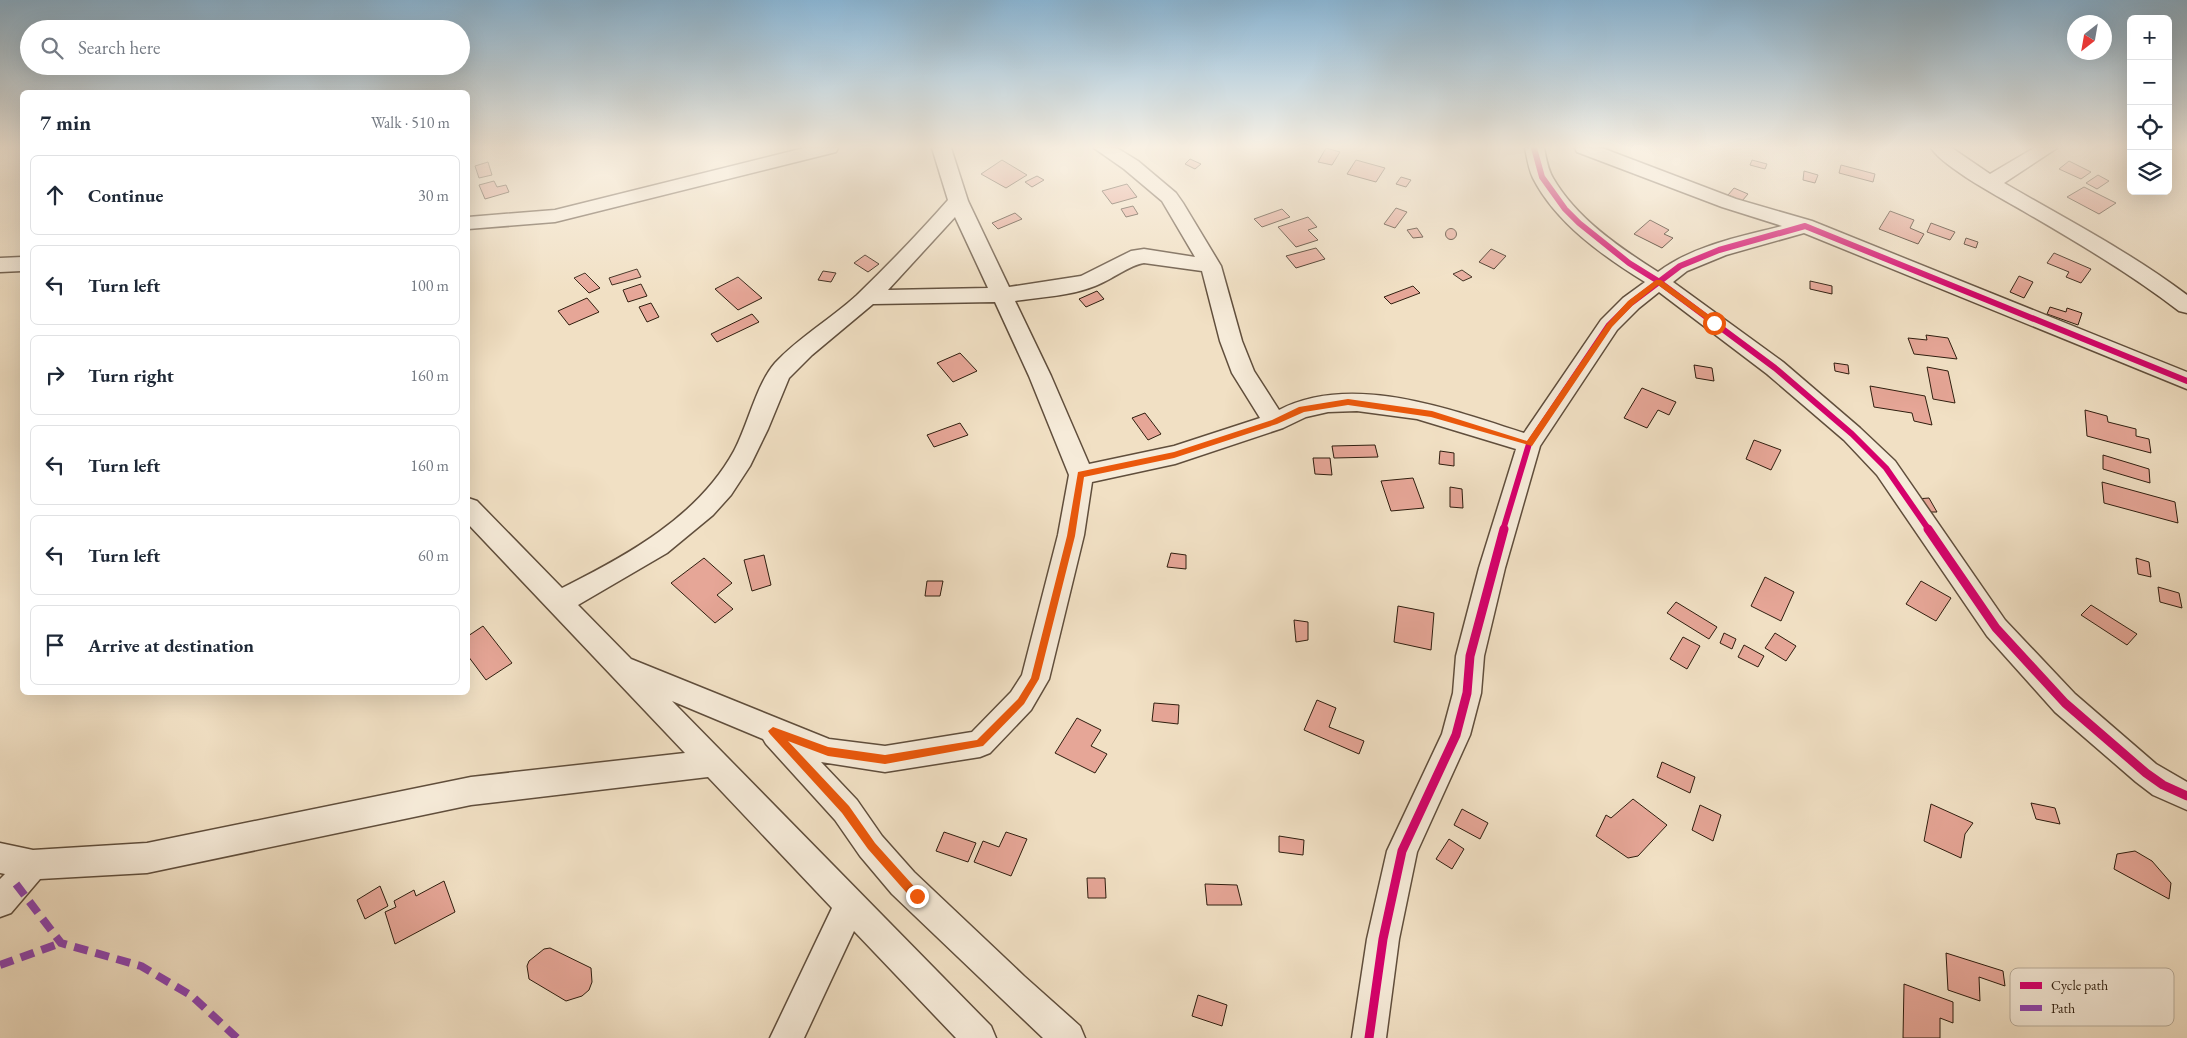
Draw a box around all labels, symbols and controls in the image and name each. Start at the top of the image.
north arrow [2067,15,2112,60]
map controls [2127,15,2172,195]
button: + [2127,15,2172,60]
search box [20,20,470,75]
icon: search [38,34,66,62]
text: Search here [78,35,160,60]
button: − [2127,60,2172,105]
button: locate [2127,105,2172,150]
text: 7 min [40,109,91,136]
text: Walk · 510 m [371,112,450,133]
button: layers [2127,150,2172,195]
icon: ahead [41,181,69,209]
text: Continue [88,183,163,208]
text: 30 m [418,185,449,206]
icon: left [41,271,69,299]
text: Turn left [88,273,160,298]
text: 100 m [410,275,449,296]
route start [1703,312,1726,335]
icon: right [41,361,69,389]
text: Turn right [88,363,174,388]
text: 160 m [410,365,449,386]
icon: left [41,451,69,479]
text: Turn left [88,453,160,478]
text: 160 m [410,455,449,476]
icon: left [41,541,69,569]
text: Turn left [88,543,160,568]
text: 60 m [418,545,449,566]
icon: arrive [41,631,69,659]
text: Arrive at destination [88,633,254,658]
route end [906,885,929,908]
legend [2010,968,2174,1026]
text: Cycle path [2051,976,2108,994]
text: Path [2051,999,2075,1017]

